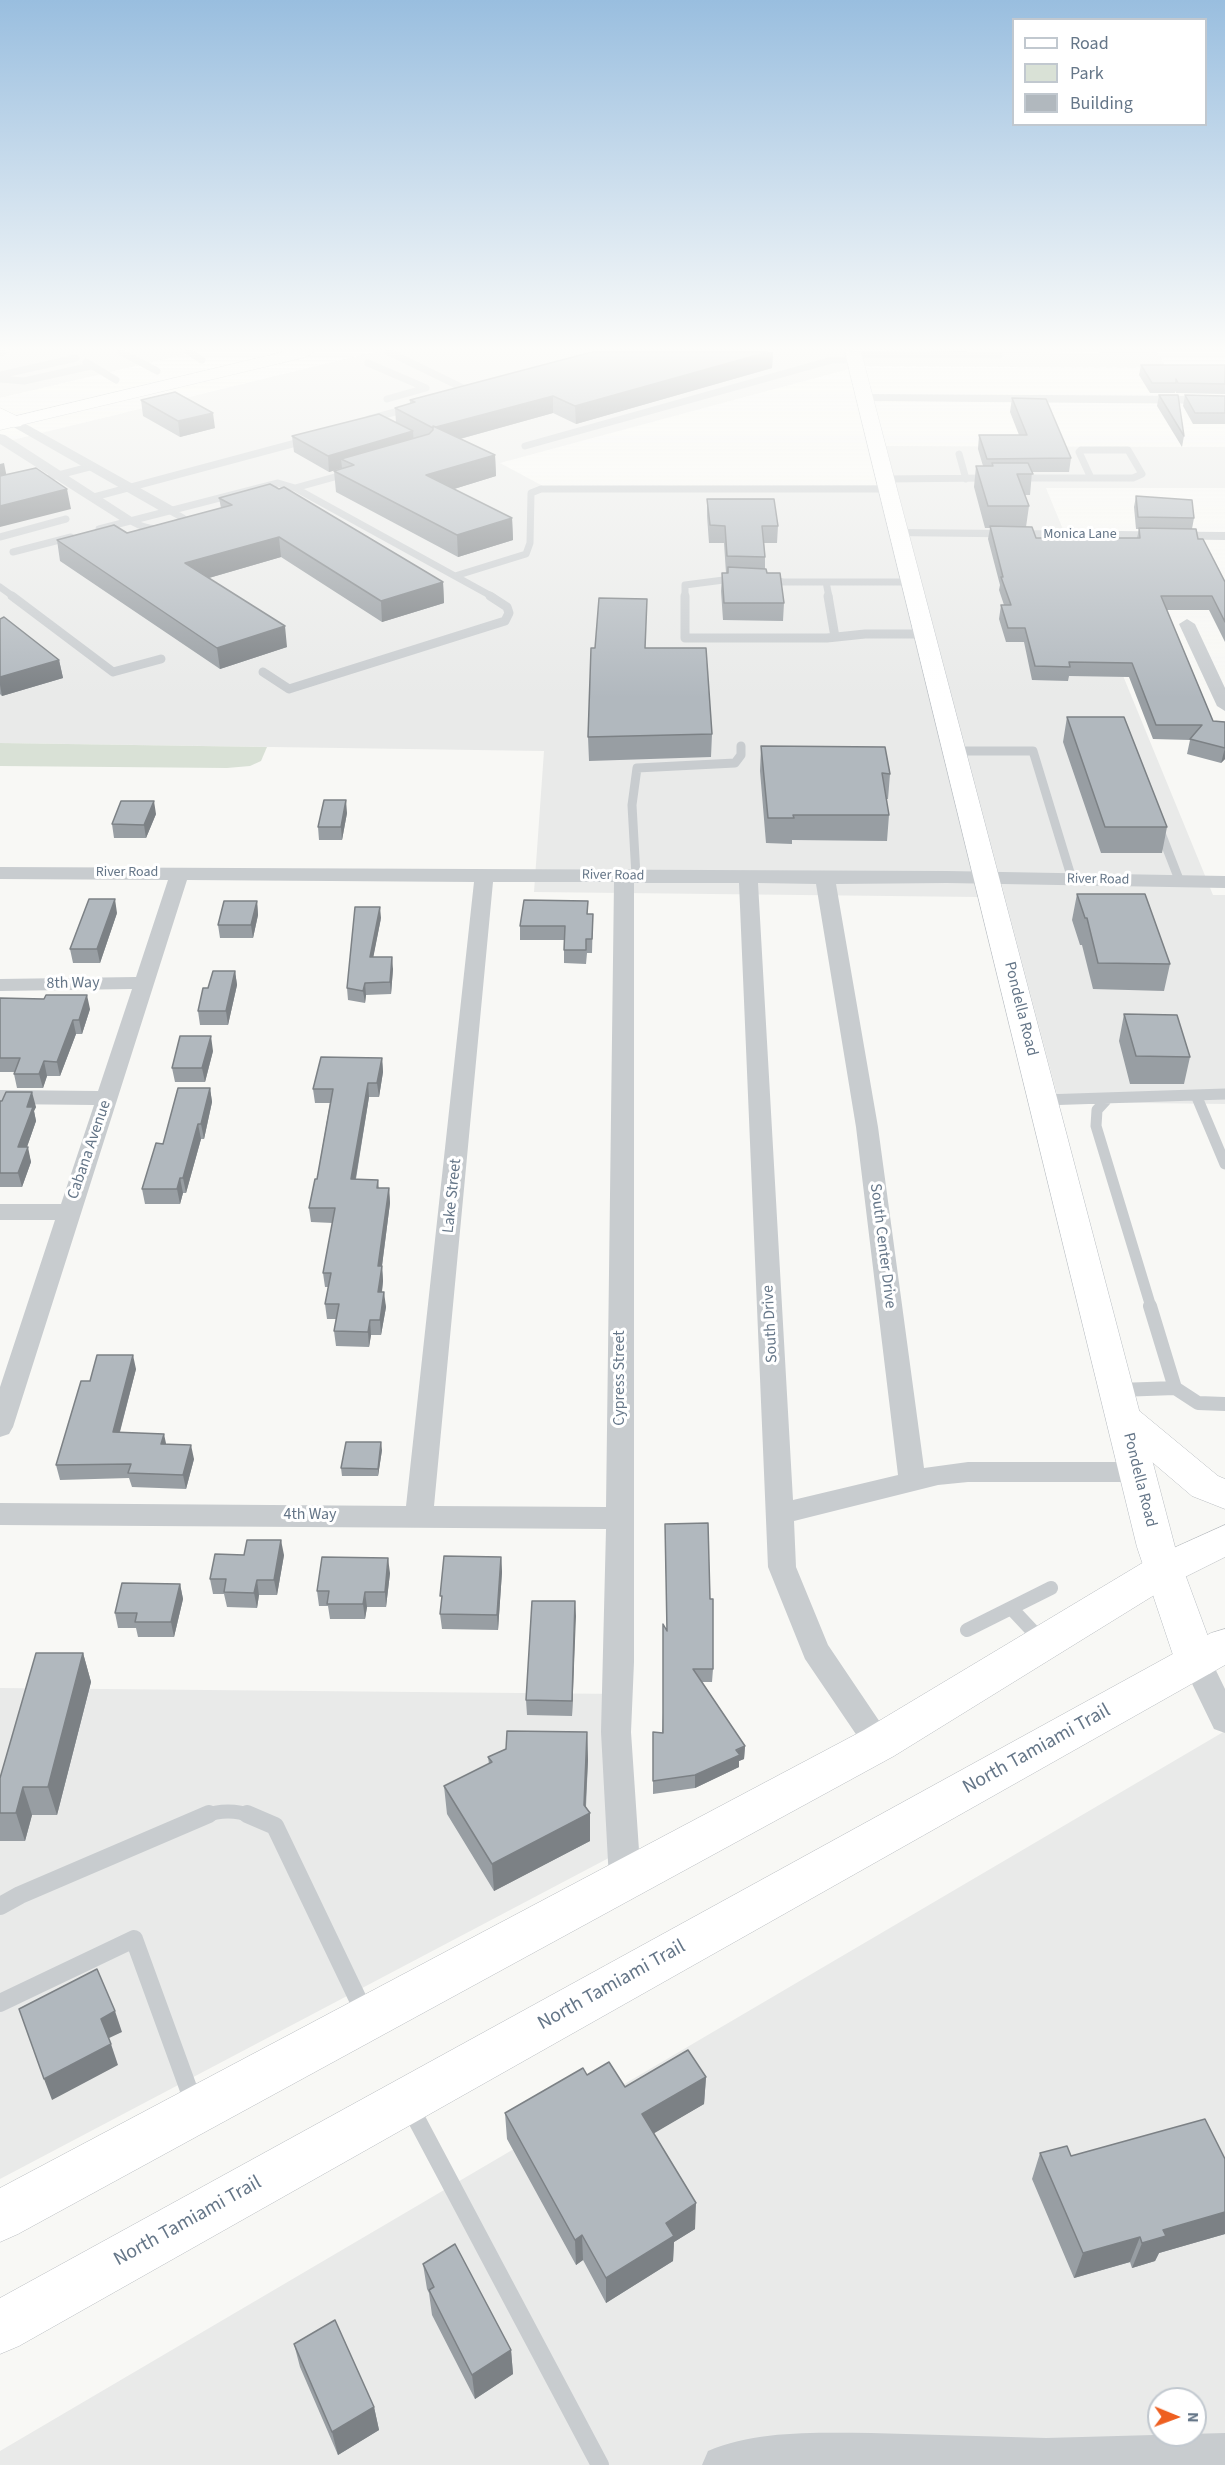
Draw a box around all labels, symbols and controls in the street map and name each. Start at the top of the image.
legend [1012,18,1207,126]
text: Road [1070,31,1109,56]
text: Park [1070,61,1104,86]
text: Building [1070,91,1133,116]
street label: Monica Lane [1043,527,1117,543]
street label: River Road [96,865,158,881]
street label: River Road [582,867,644,885]
street label: River Road [1067,871,1129,889]
street label: Pondella Road [999,960,1041,1058]
street label: 8th Way [46,974,100,994]
street label: Cabana Avenue [64,1098,116,1202]
street label: Lake Street [440,1158,466,1234]
street label: South Center Drive [865,1182,899,1310]
street label: South Drive [759,1285,783,1363]
street label: Cypress Street [610,1330,630,1426]
street label: Pondella Road [1118,1431,1160,1529]
street label: 4th Way [283,1505,337,1525]
street label: North Tamiami Trail [959,1699,1115,1801]
street label: North Tamiami Trail [534,1935,690,2037]
street label: North Tamiami Trail [110,2171,266,2273]
north arrow [1147,2387,1207,2447]
text: N [1182,2412,1204,2423]

